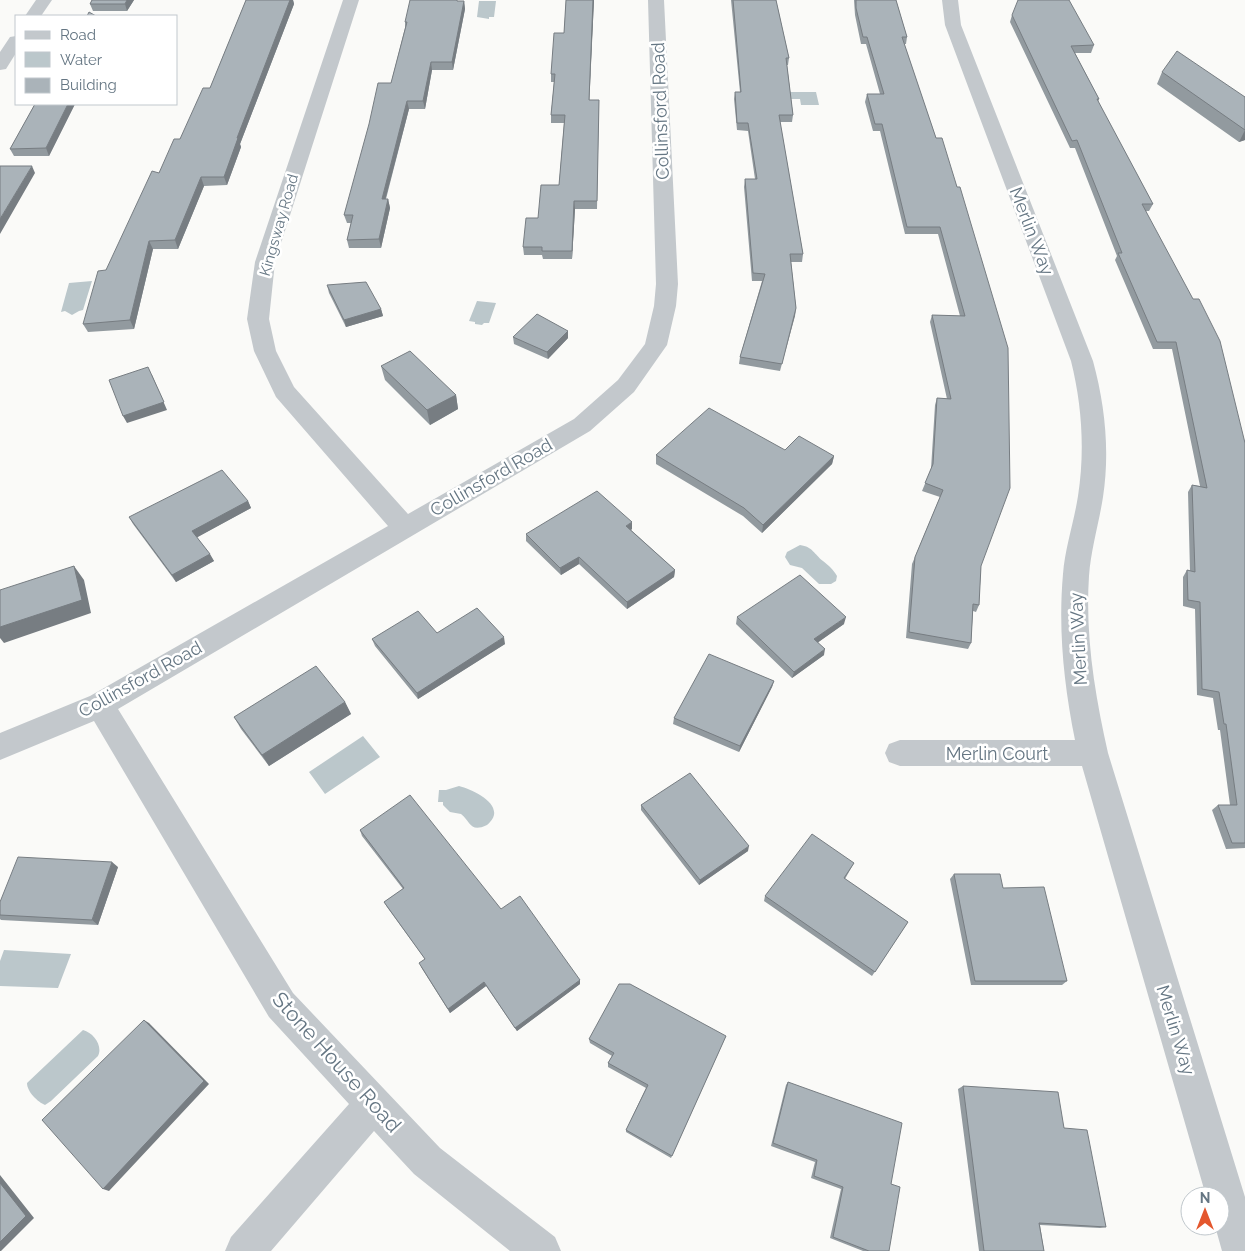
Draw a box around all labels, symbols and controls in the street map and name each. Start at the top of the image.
legend [15,15,178,105]
text: Road [60,26,96,44]
street label: Collinsford Road [647,42,673,180]
text: Water [60,51,103,69]
text: Building [60,76,117,94]
street label: Kingsway Road [256,172,302,278]
street label: Merlin Way [1006,184,1059,278]
street label: Collinsford Road [426,434,556,520]
street label: Merlin Way [1065,592,1091,686]
street label: Collinsford Road [75,637,205,721]
street label: Merlin Court [946,743,1048,764]
street label: Merlin Way [1152,982,1200,1078]
street label: Stone House Road [267,987,407,1137]
north arrow [1180,1186,1230,1236]
text: N [1200,1190,1210,1206]

